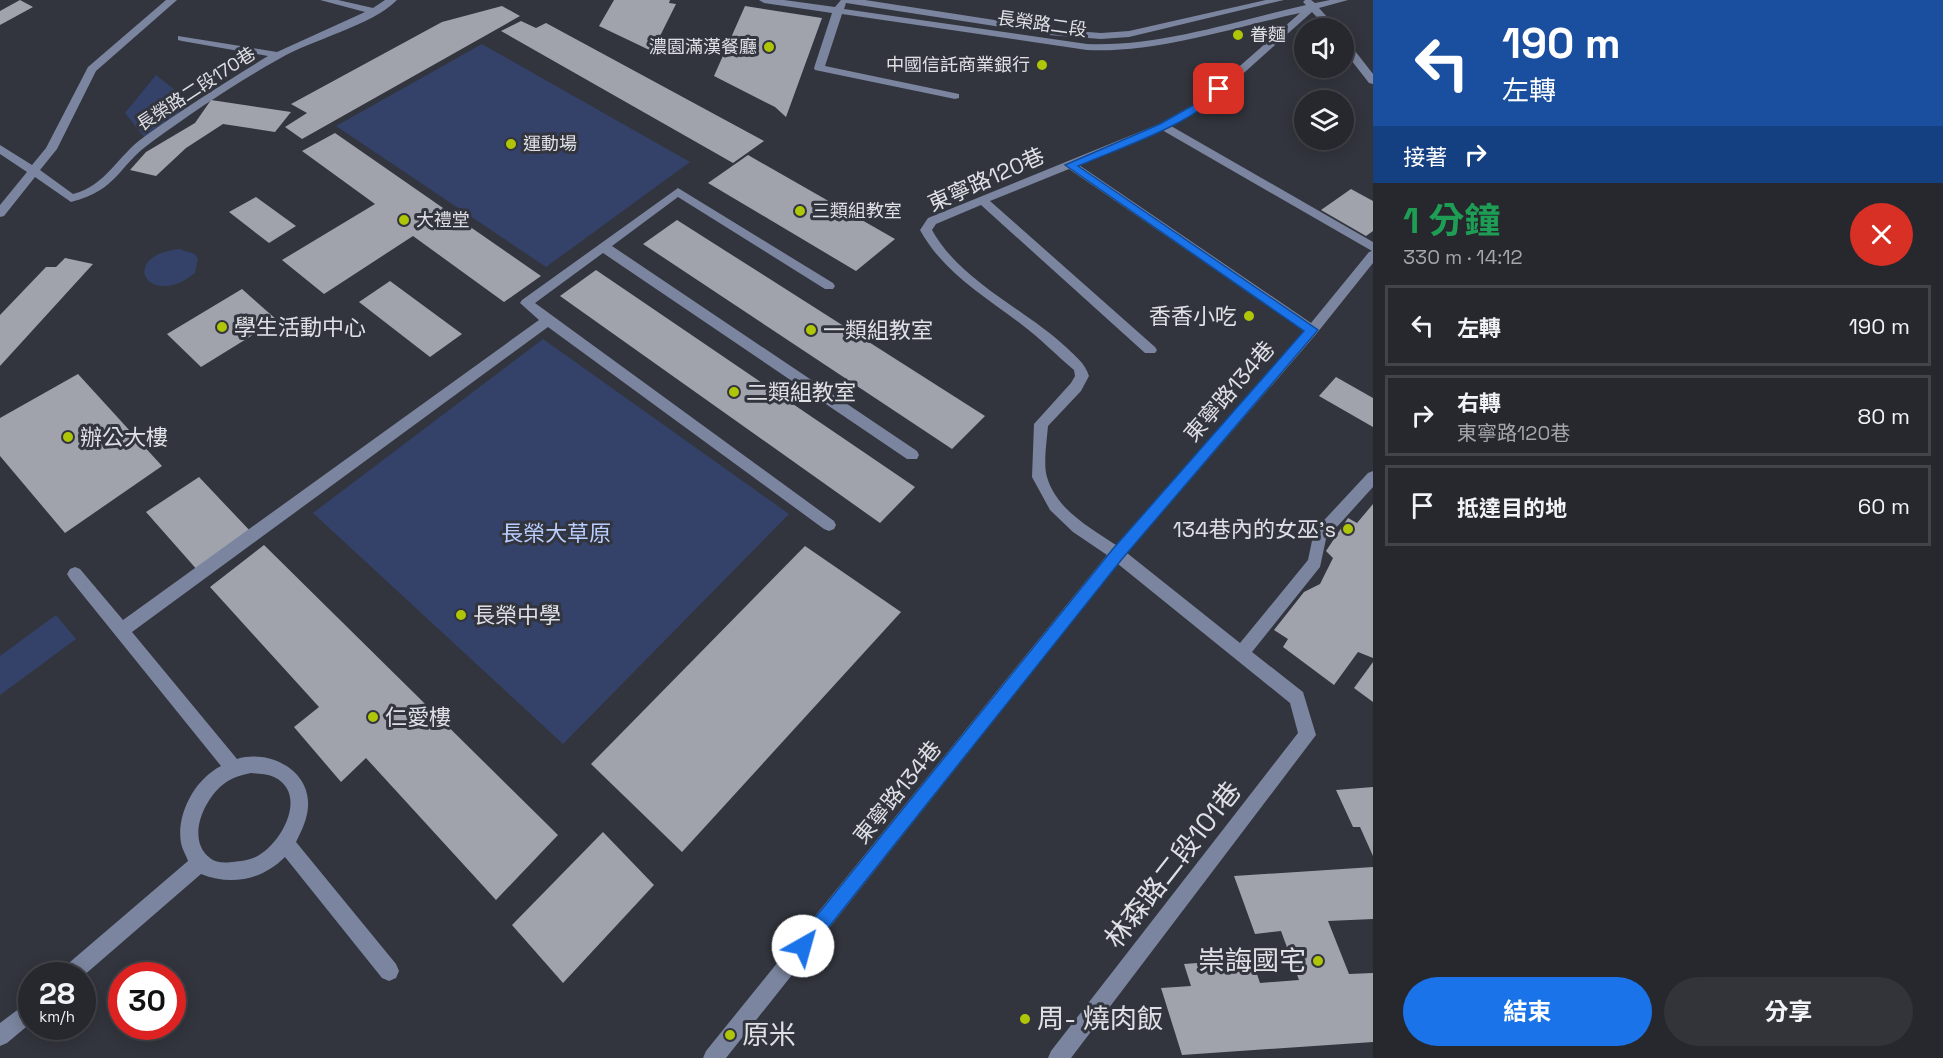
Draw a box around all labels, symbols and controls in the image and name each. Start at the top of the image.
street label: 長榮路二段 [996,6,1088,41]
text: 190 m [1502,17,1621,70]
map controls [1294,18,1354,150]
button: sound [1294,18,1354,78]
place label: 眷麵 [1250,23,1286,46]
icon: left [1403,24,1481,102]
marker: 眷麵 [1231,28,1245,42]
place label: 濃園滿漢餐廳 [649,35,757,58]
marker: 濃園滿漢餐廳 [762,40,776,54]
street label: 長榮路二段170巷 [132,42,259,136]
place label: 中國信託商業銀行 [886,53,1030,76]
marker: 中國信託商業銀行 [1035,58,1049,72]
pin [1193,63,1244,114]
icon: arrive [1202,72,1235,105]
text: 左轉 [1502,73,1556,108]
button: layers [1294,90,1354,150]
place label: 運動場 [523,132,577,155]
marker: 運動場 [504,137,518,151]
icon: right [1459,138,1492,171]
street label: 東寧路120巷 [923,141,1049,217]
text: 接著 [1403,143,1447,171]
text: 1 分鐘 [1403,198,1500,244]
place label: 三類組教室 [812,199,902,222]
button: close [1850,203,1913,266]
marker: 三類組教室 [793,204,807,218]
place label: 大禮堂 [416,208,470,231]
marker: 大禮堂 [397,213,411,227]
text: 330 m · 14:12 [1403,244,1523,270]
place label: 香香小吃 [1149,302,1237,330]
marker: 香香小吃 [1242,309,1256,323]
icon: left [1406,309,1439,342]
text: 190 m [1849,312,1910,340]
place label: 學生活動中心 [234,313,366,341]
text: 左轉 [1457,314,1501,342]
place label: 一類組教室 [823,316,933,344]
marker: 學生活動中心 [215,320,229,334]
marker: 一類組教室 [804,323,818,337]
street label: 東寧路134巷 [1178,335,1280,447]
place label: 二類組教室 [746,378,856,406]
marker: 二類組教室 [727,385,741,399]
text: 右轉 [1457,389,1501,417]
icon: right [1406,399,1439,432]
text: 80 m [1858,402,1910,430]
text: 東寧路120巷 [1457,420,1570,446]
place label: 辦公大樓 [80,423,168,451]
marker: 辦公大樓 [61,430,75,444]
icon: arrive [1406,489,1439,522]
text: 60 m [1858,492,1910,520]
text: 抵達目的地 [1457,494,1567,522]
place label: 134巷內的女巫’s [1173,515,1336,543]
park label: 長榮大草原 [501,519,611,547]
marker: 134巷內的女巫’s [1341,522,1355,536]
place label: 長榮中學 [473,601,561,629]
marker: 長榮中學 [454,608,468,622]
place label: 仁愛樓 [385,703,451,731]
marker: 仁愛樓 [366,710,380,724]
street label: 東寧路134巷 [847,735,947,849]
street label: 林森路二段101巷 [1097,774,1249,955]
position arrow [771,914,835,978]
place label: 崇誨國宅 [1198,943,1306,978]
marker: 崇誨國宅 [1311,954,1325,968]
speed limit sign: 30 [108,962,186,1040]
text: 28 [39,974,75,1013]
button: 結束 [1403,977,1652,1046]
button: 分享 [1664,977,1913,1046]
place label: 周- 燒肉飯 [1037,1001,1163,1036]
text: km/h [39,1007,75,1026]
marker: 周- 燒肉飯 [1018,1012,1032,1026]
place label: 原米 [742,1017,796,1052]
marker: 原米 [723,1028,737,1042]

